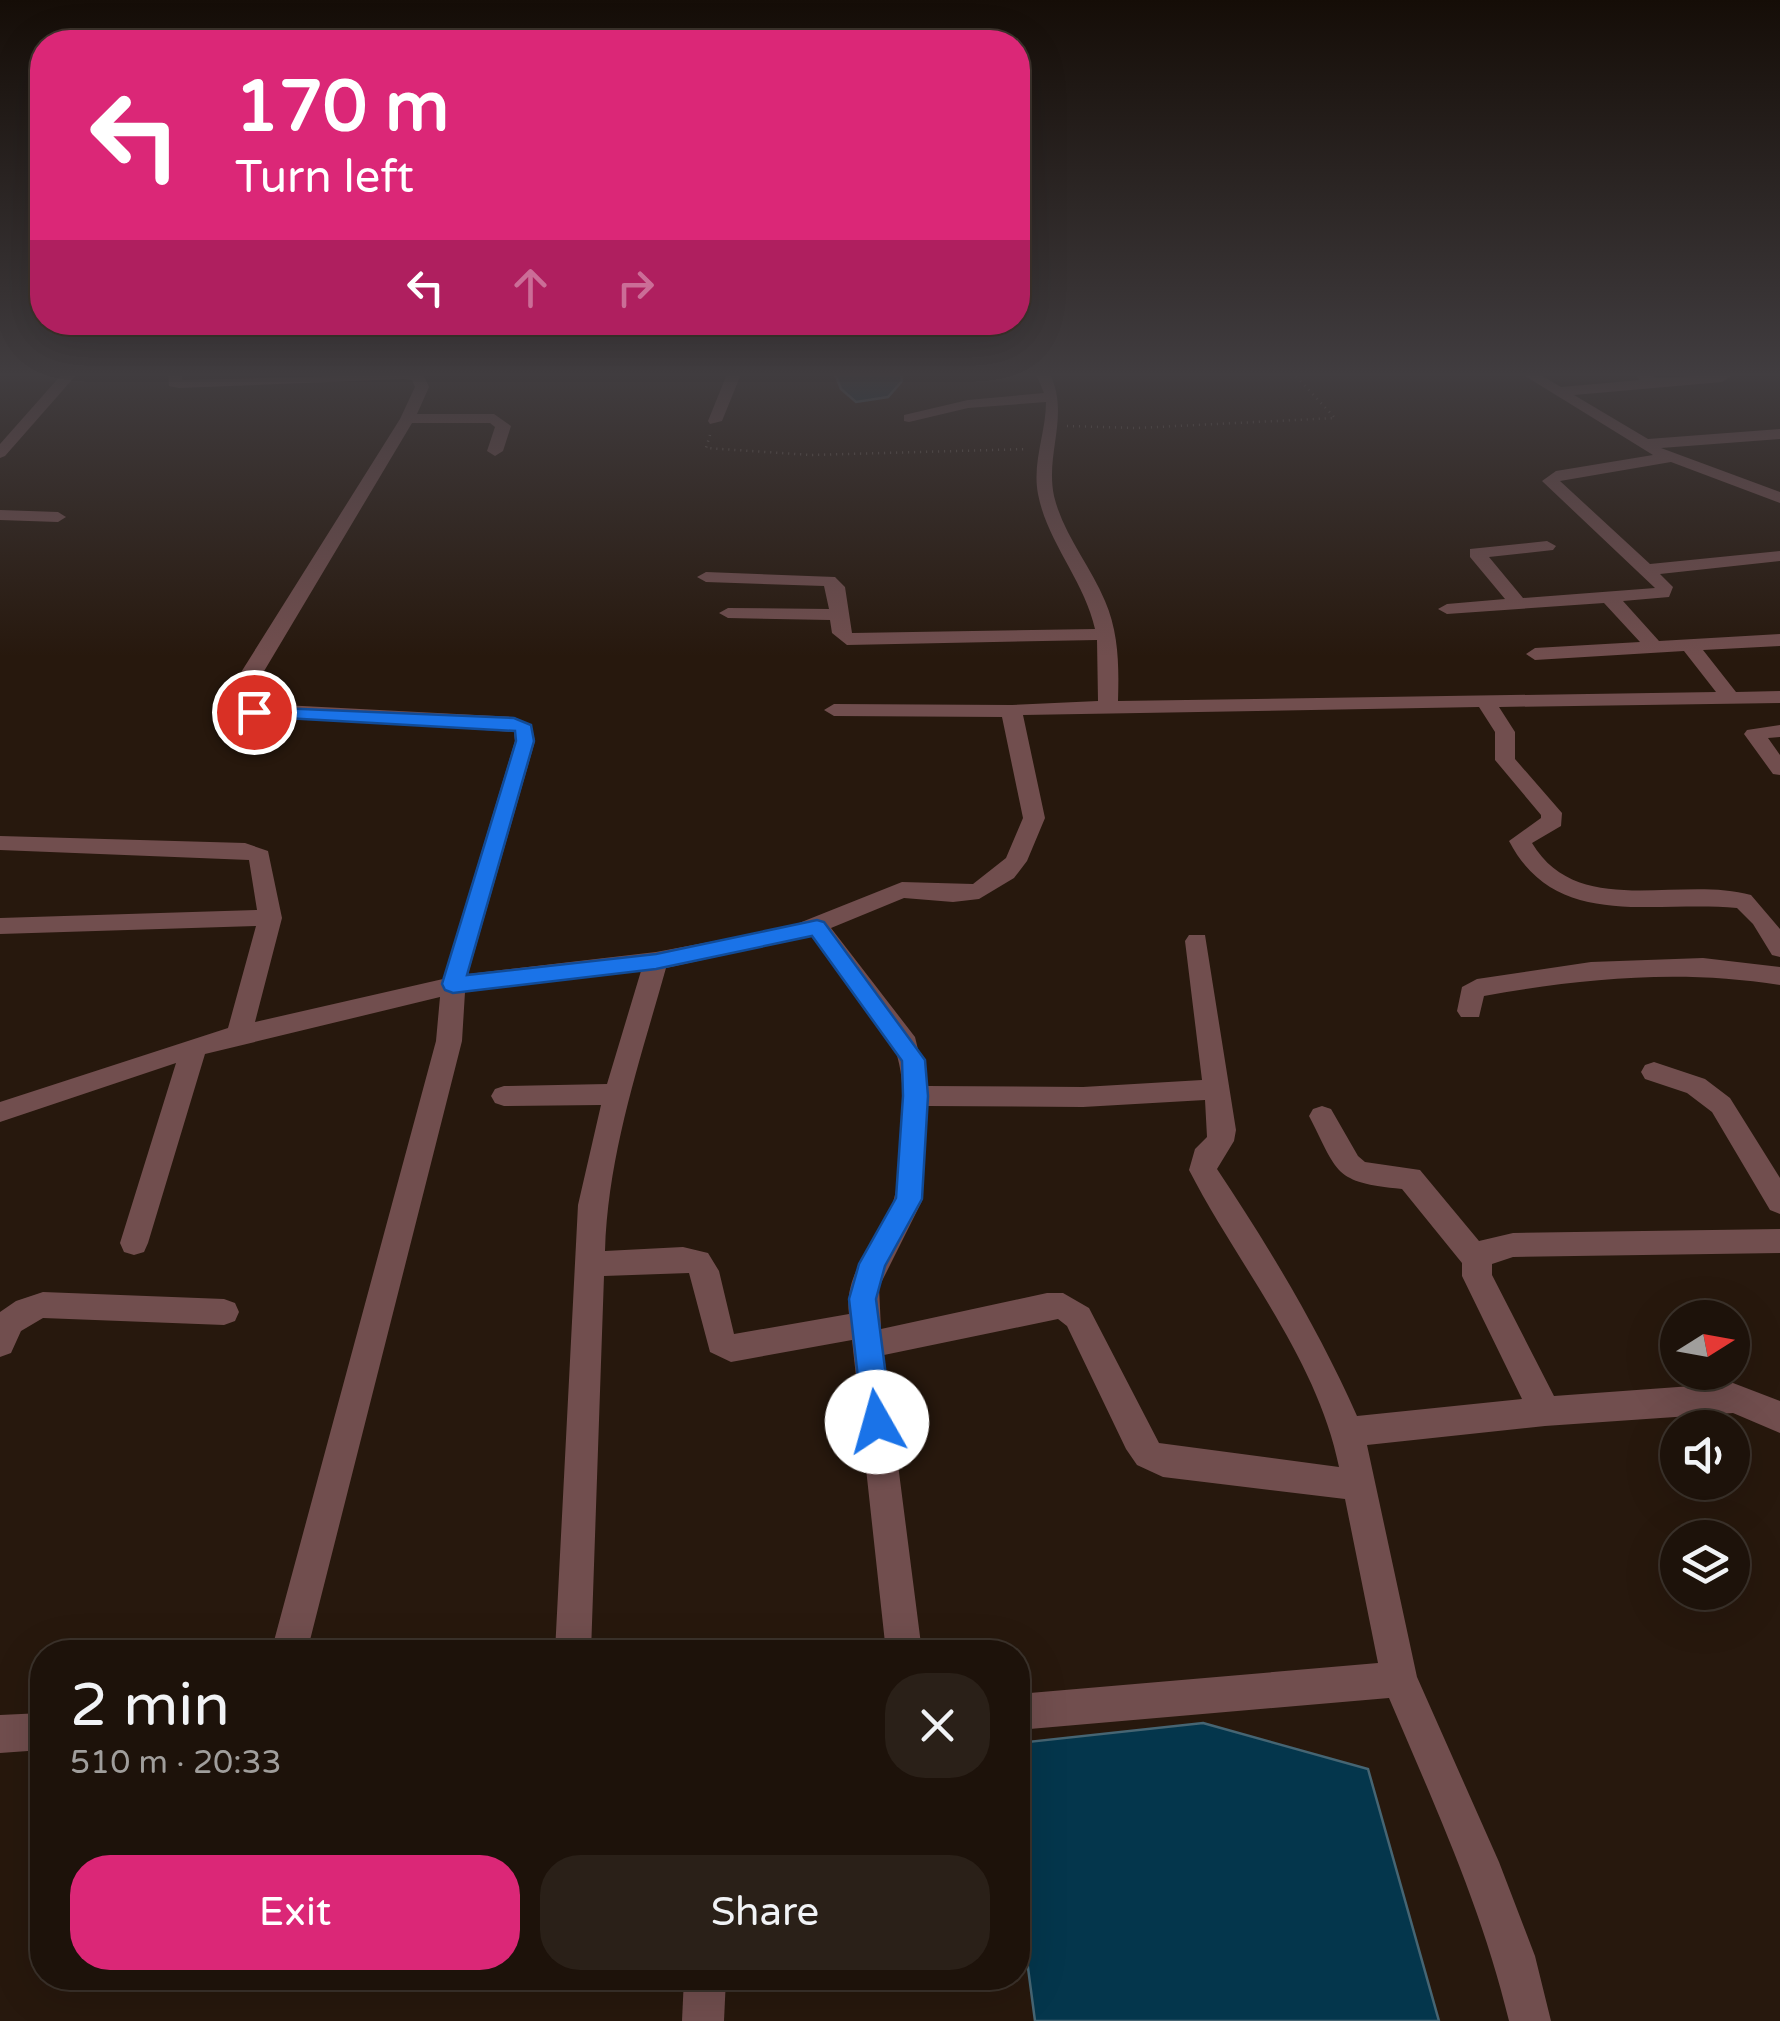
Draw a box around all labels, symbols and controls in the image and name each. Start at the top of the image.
text: 170 m [235,66,449,150]
icon: left [70,70,200,200]
text: Turn left [235,151,414,205]
icon: left [398,260,453,315]
icon: ahead [503,260,558,315]
icon: right [608,260,663,315]
pin [212,670,297,755]
icon: arrive [227,685,282,740]
north arrow [1660,1300,1750,1390]
map controls [1660,1300,1750,1610]
position arrow [825,1370,929,1474]
button: sound [1660,1410,1750,1500]
button: layers [1660,1520,1750,1610]
text: 2 min [70,1670,230,1742]
button: close [885,1673,990,1778]
text: 510 m · 20:33 [70,1744,282,1782]
button: Exit [70,1855,520,1970]
button: Share [540,1855,990,1970]

